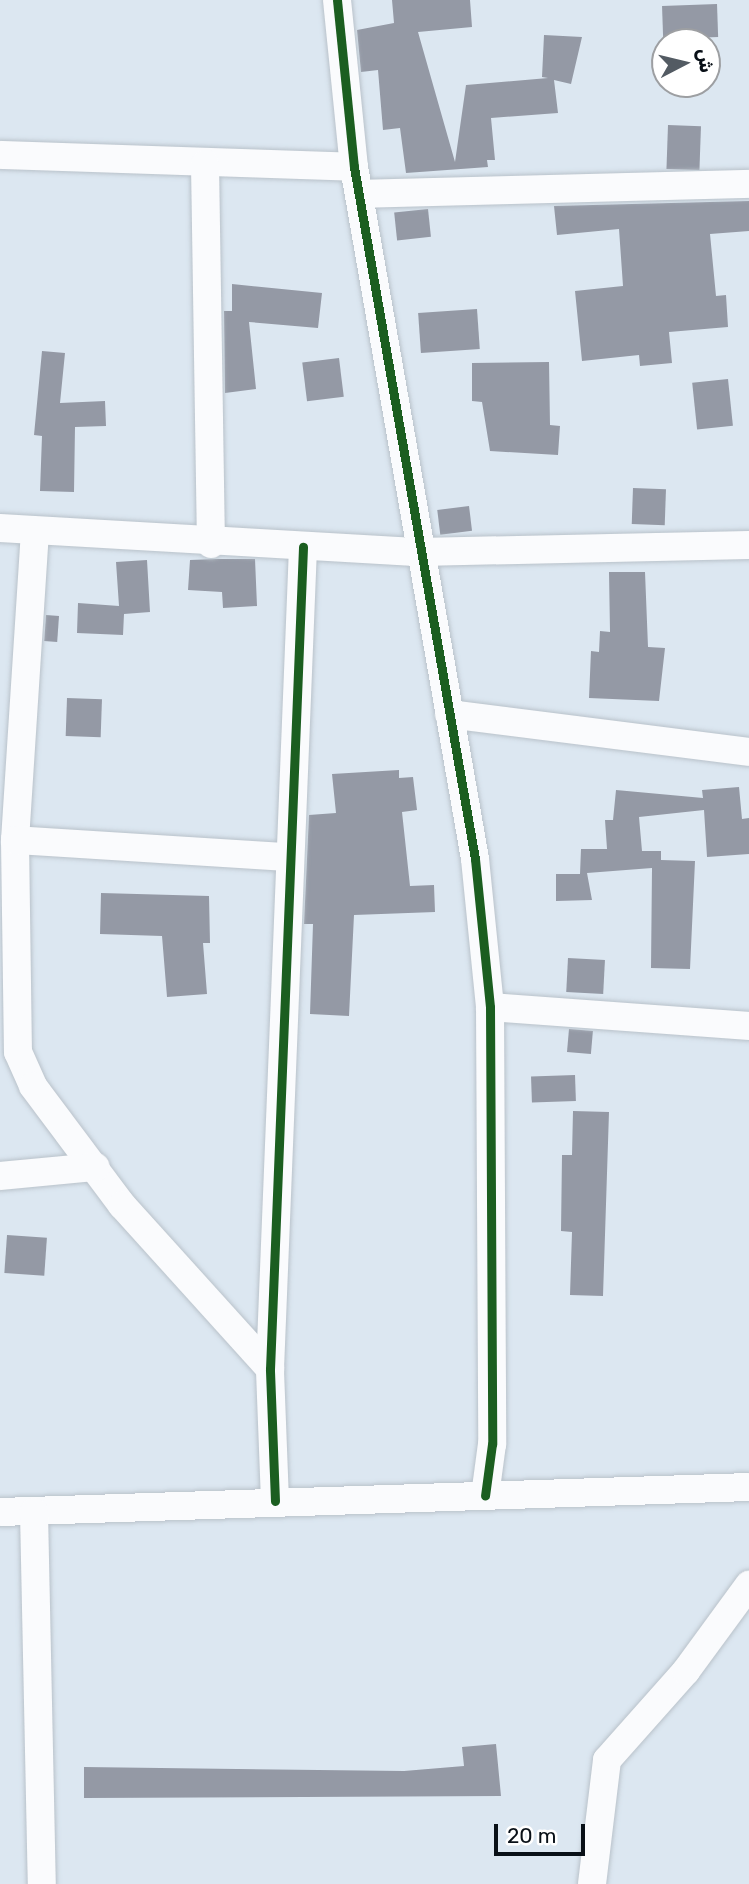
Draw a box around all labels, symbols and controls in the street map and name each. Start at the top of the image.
north arrow [651,28,721,98]
text: ش [692,47,718,74]
scale bar [497,1811,588,1855]
text: 20 m [507,1823,556,1848]

